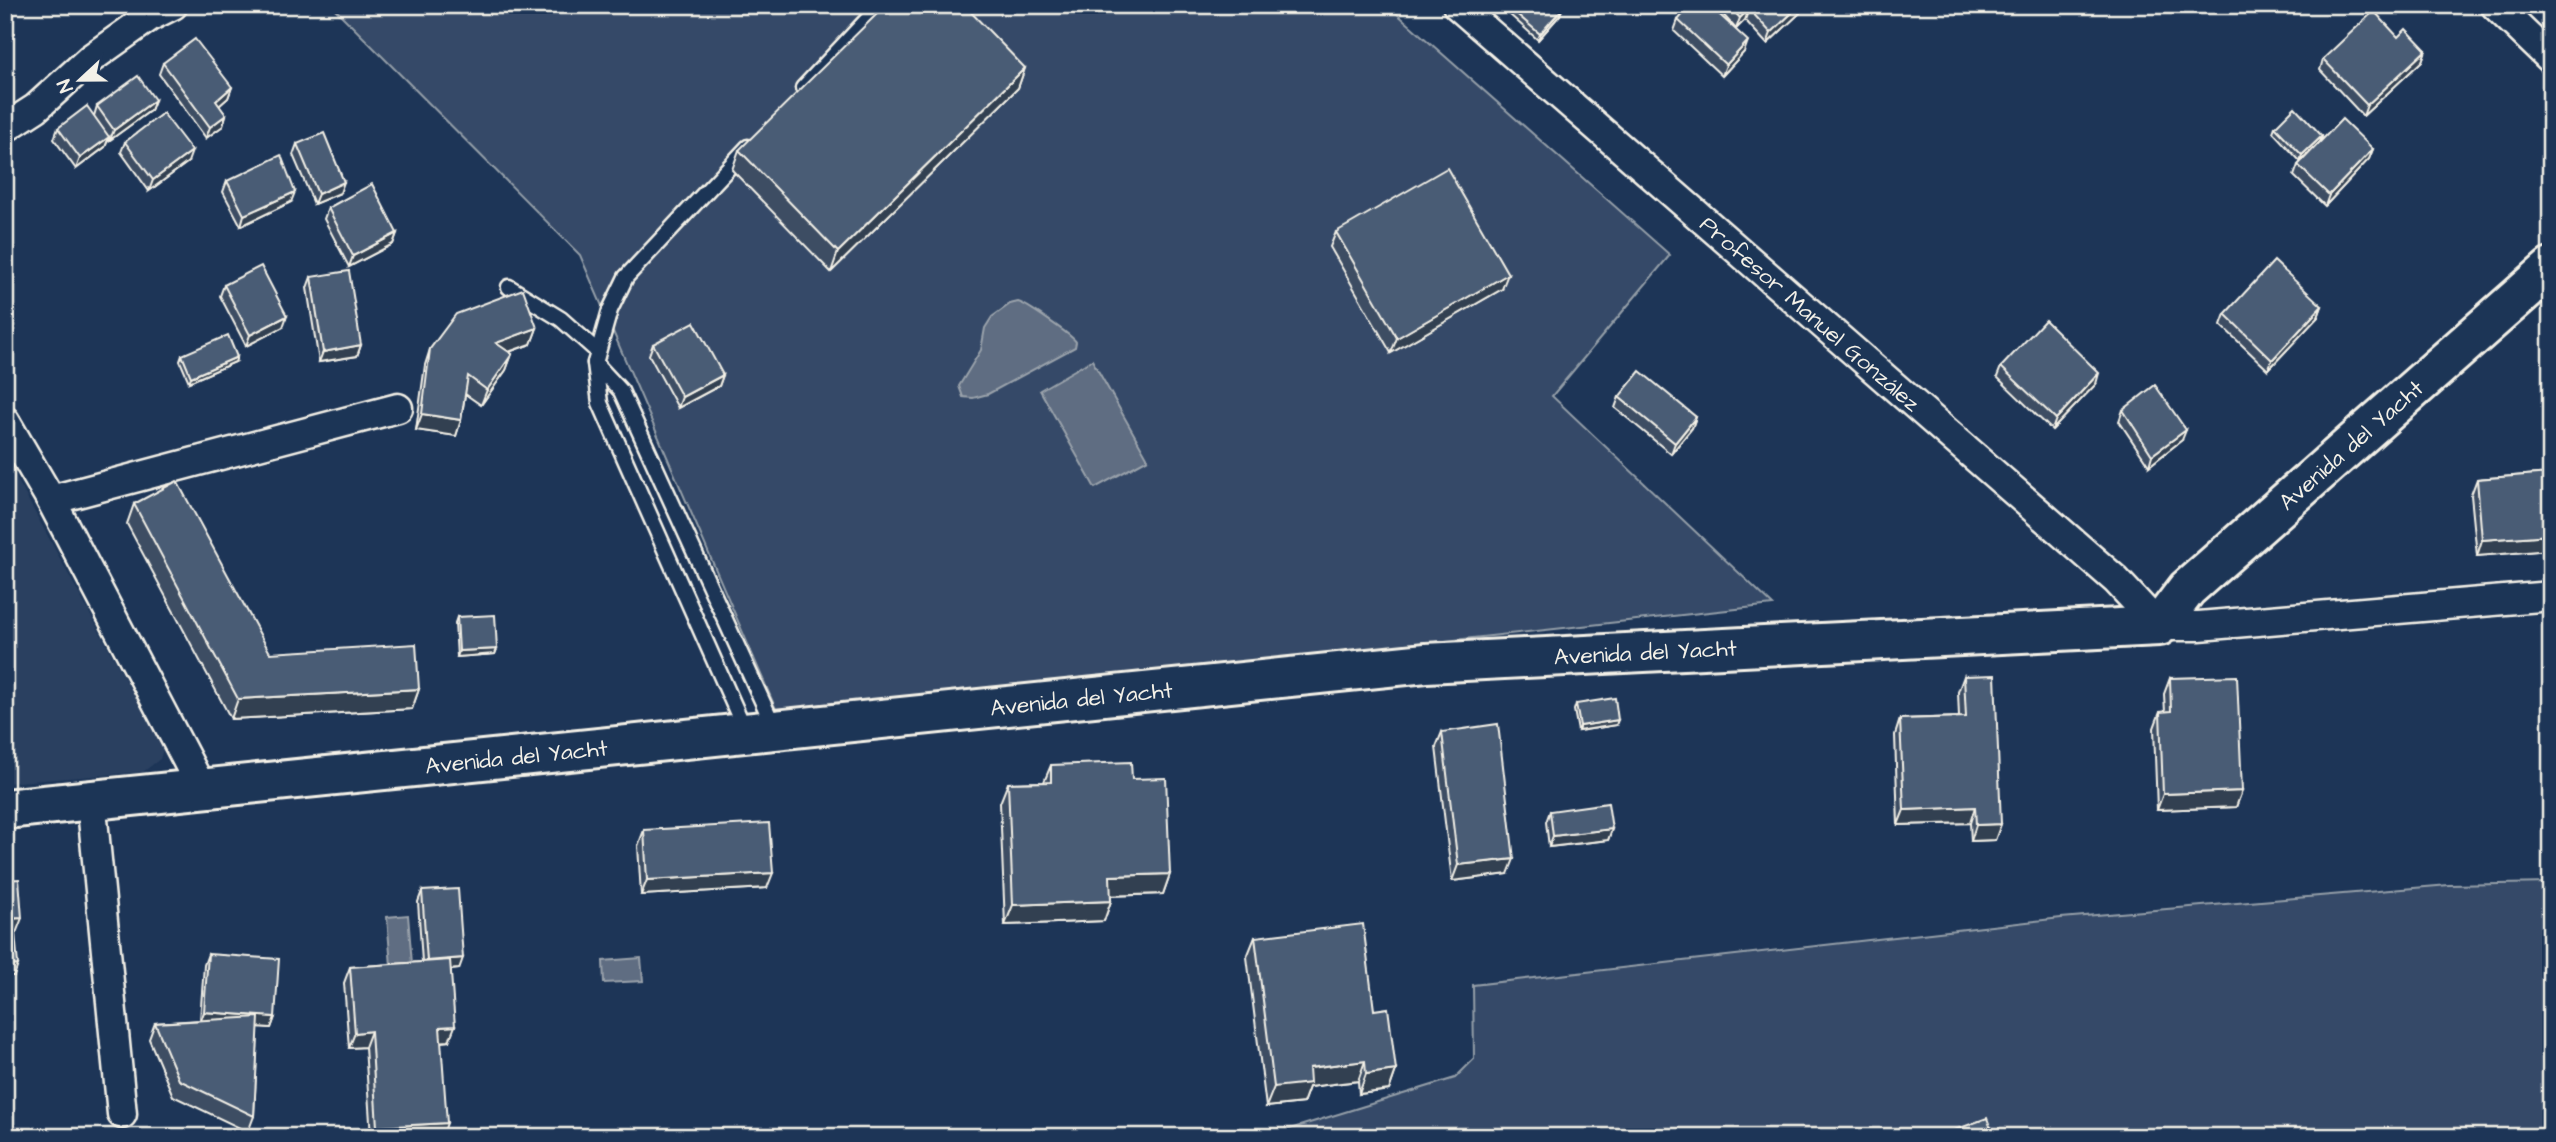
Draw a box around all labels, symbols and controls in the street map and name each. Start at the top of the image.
north arrow [46,46,116,116]
text: N [51,75,80,96]
street label: Profesor Manuel González [1693,209,1927,420]
street label: Avenida del Yacht [2272,372,2431,518]
street label: Avenida del Yacht [1553,632,1738,674]
street label: Avenida del Yacht [989,674,1175,725]
street label: Avenida del Yacht [424,732,610,783]

